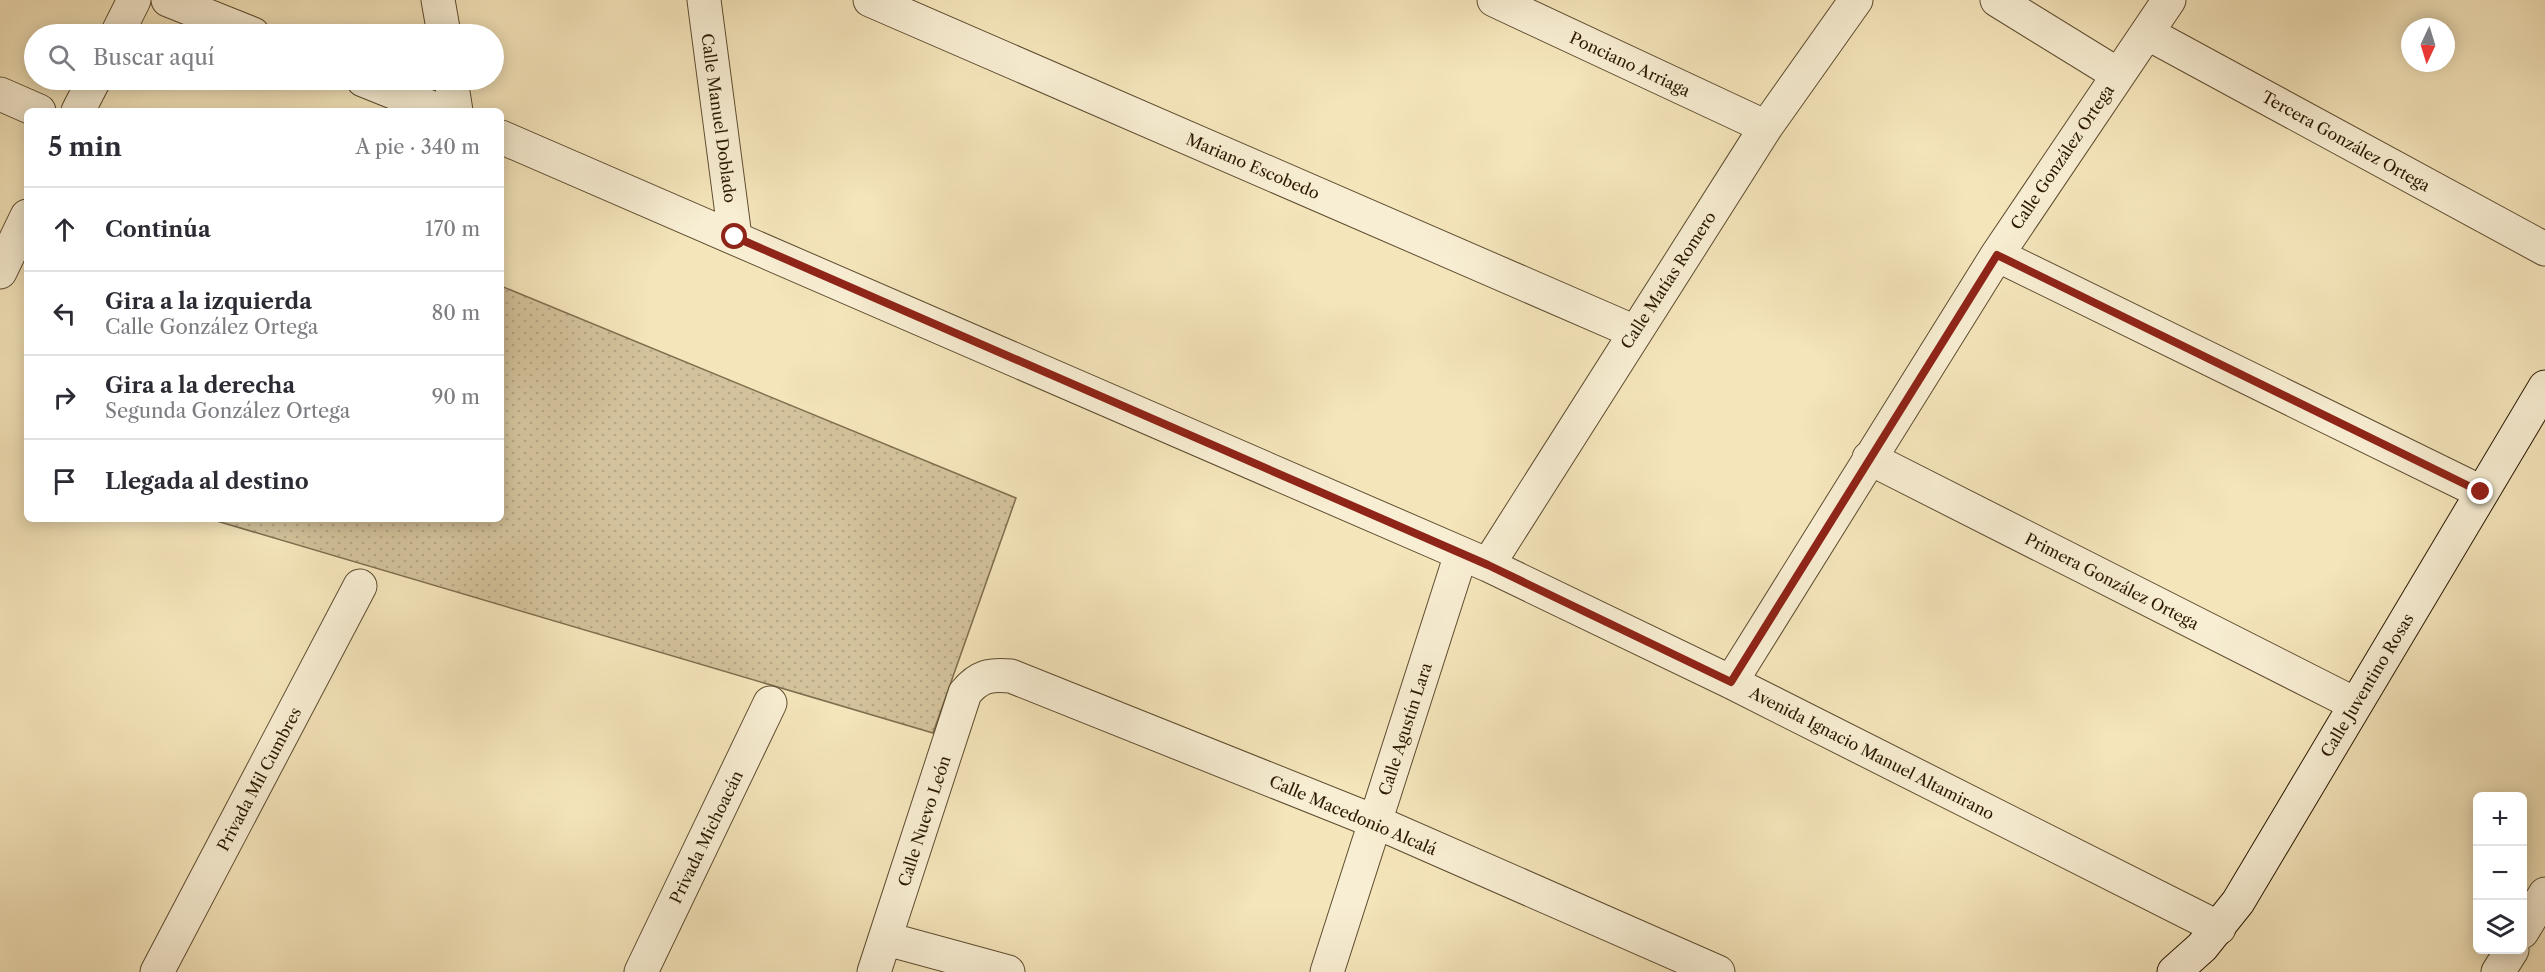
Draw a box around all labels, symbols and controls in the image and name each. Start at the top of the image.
north arrow [2401,18,2455,72]
search box [24,24,504,90]
street label: Ponciano Arriaga [1567,27,1694,101]
street label: Calle Manuel Doblado [697,32,741,204]
icon: search [45,41,78,74]
text: Buscar aquí [93,44,215,71]
street label: Calle González Ortega [2006,80,2118,233]
street label: Tercera González Ortega [2258,86,2434,196]
street label: Mariano Escobedo [1183,129,1323,203]
text: 5 min [48,131,122,163]
text: A pie · 340 m [356,135,480,159]
street label: Calle Matías Romero [1616,207,1720,352]
icon: ahead [48,213,81,246]
text: Continúa [105,216,211,243]
text: 170 m [425,217,480,241]
route start [721,223,747,249]
text: Gira a la izquierda [105,288,312,315]
icon: left [48,297,81,330]
text: 80 m [432,301,480,325]
text: Calle González Ortega [105,315,318,339]
text: Gira a la derecha [105,372,295,399]
icon: right [48,381,81,414]
text: 90 m [432,385,480,409]
text: Segunda González Ortega [105,399,350,423]
icon: arrive [48,465,81,498]
text: Llegada al destino [105,468,309,495]
route end [2467,478,2493,504]
street label: Primera González Ortega [2022,528,2203,634]
street label: Calle Juventino Rosas [2316,609,2418,761]
street label: Calle Agustín Lara [1374,659,1436,798]
street label: Avenida Ignacio Manuel Altamirano [1745,682,1998,824]
street label: Privada Mil Cumbres [213,704,305,854]
street label: Calle Nuevo León [893,753,955,889]
street label: Privada Michoacán [665,767,747,907]
street label: Calle Macedonio Alcalá [1266,771,1440,860]
map controls [2473,792,2527,954]
button: + [2473,792,2527,846]
button: − [2473,846,2527,900]
button: layers [2473,900,2527,954]

